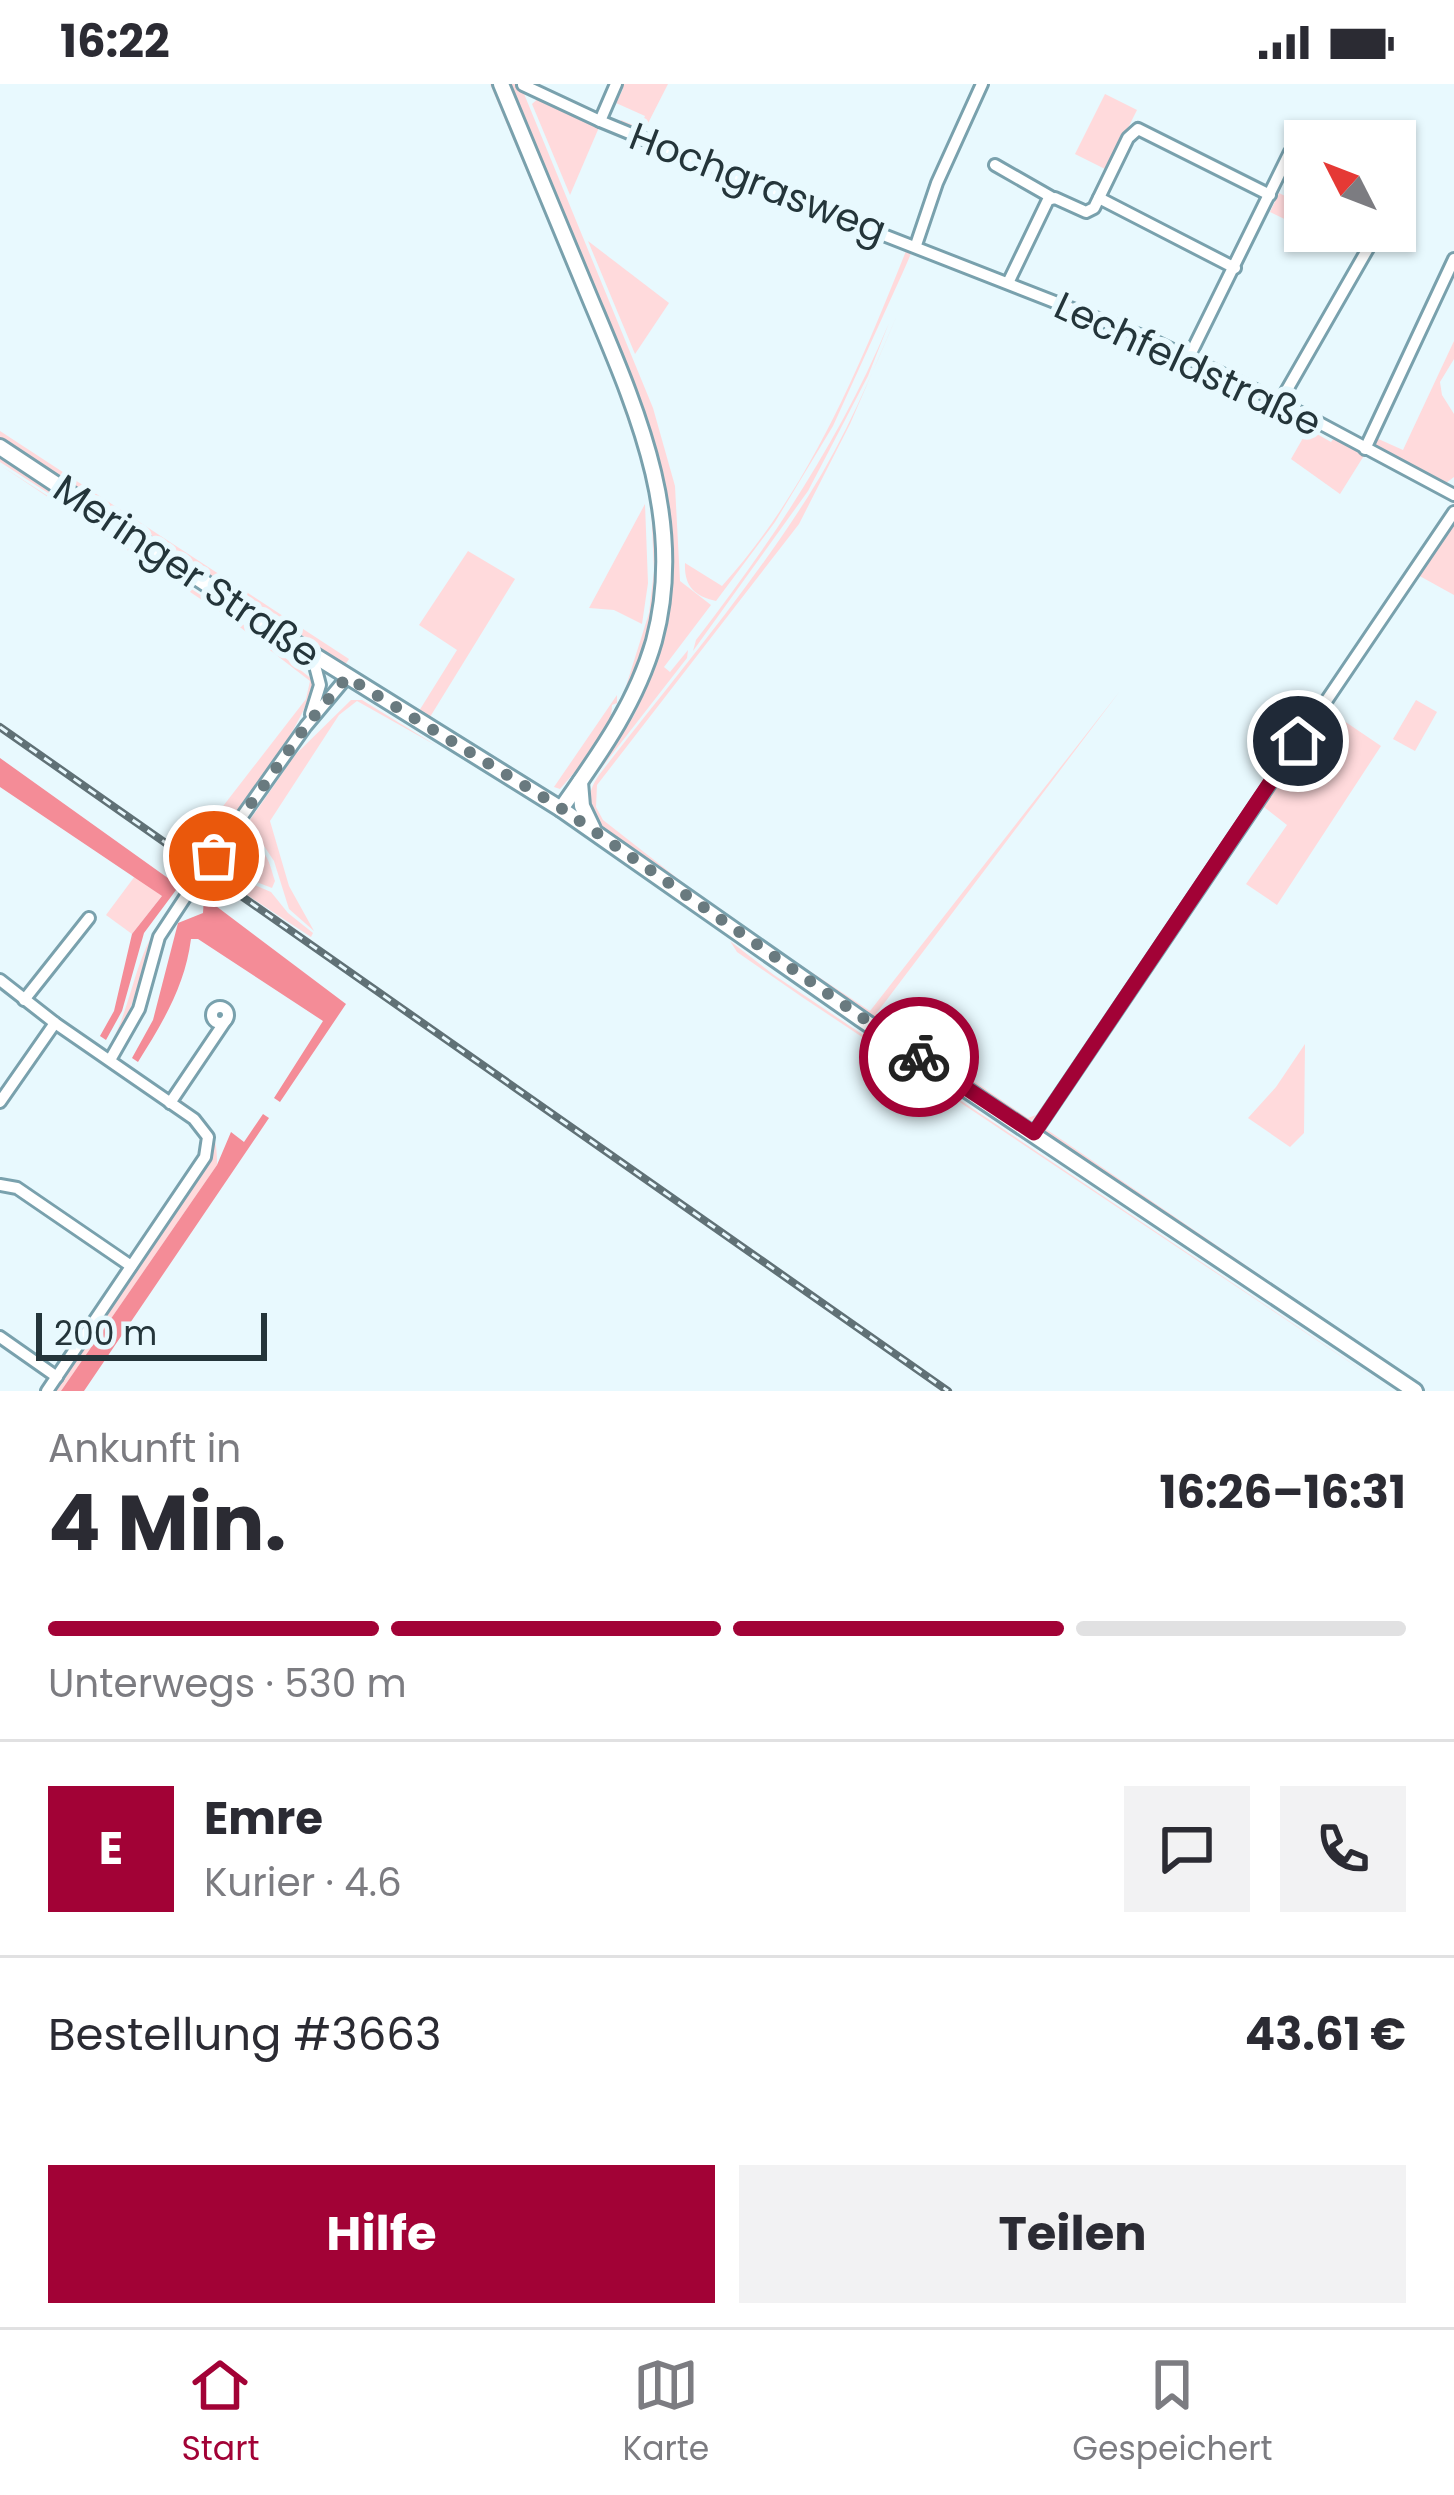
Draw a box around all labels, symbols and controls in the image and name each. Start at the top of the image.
text: 16:22 [60,10,170,73]
street label: Hochgrasweg [622,109,894,257]
north arrow [1284,120,1416,252]
map controls [1284,120,1416,252]
street label: Lechfeldstraße [1045,278,1331,450]
street label: Meringer Straße [43,461,331,681]
pin [1247,690,1349,792]
icon: home [1265,708,1331,774]
pin [163,805,265,907]
icon: bag [181,823,247,889]
courier [859,997,979,1117]
icon: bike [886,1024,952,1090]
scale bar [36,1307,267,1360]
text: 200 m [54,1310,157,1357]
text: Ankunft in [48,1421,241,1476]
text: 16:26–16:31 [1159,1461,1406,1524]
text: 4 Min. [48,1468,287,1577]
text: Unterwegs · 530 m [48,1656,407,1711]
button: chat [1124,1786,1250,1912]
button: phone [1280,1786,1406,1912]
text: Emre [204,1787,323,1850]
text: E [99,1817,123,1880]
text: Kurier · 4.6 [204,1855,402,1910]
text: Bestellung #3663 [48,2003,441,2066]
text: 43.61 € [1245,2003,1406,2066]
button: Hilfe [48,2165,715,2303]
button: Teilen [739,2165,1406,2303]
tab: Start [181,2352,260,2474]
tab: Karte [622,2352,709,2474]
tab: Gespeichert [1072,2352,1272,2474]

